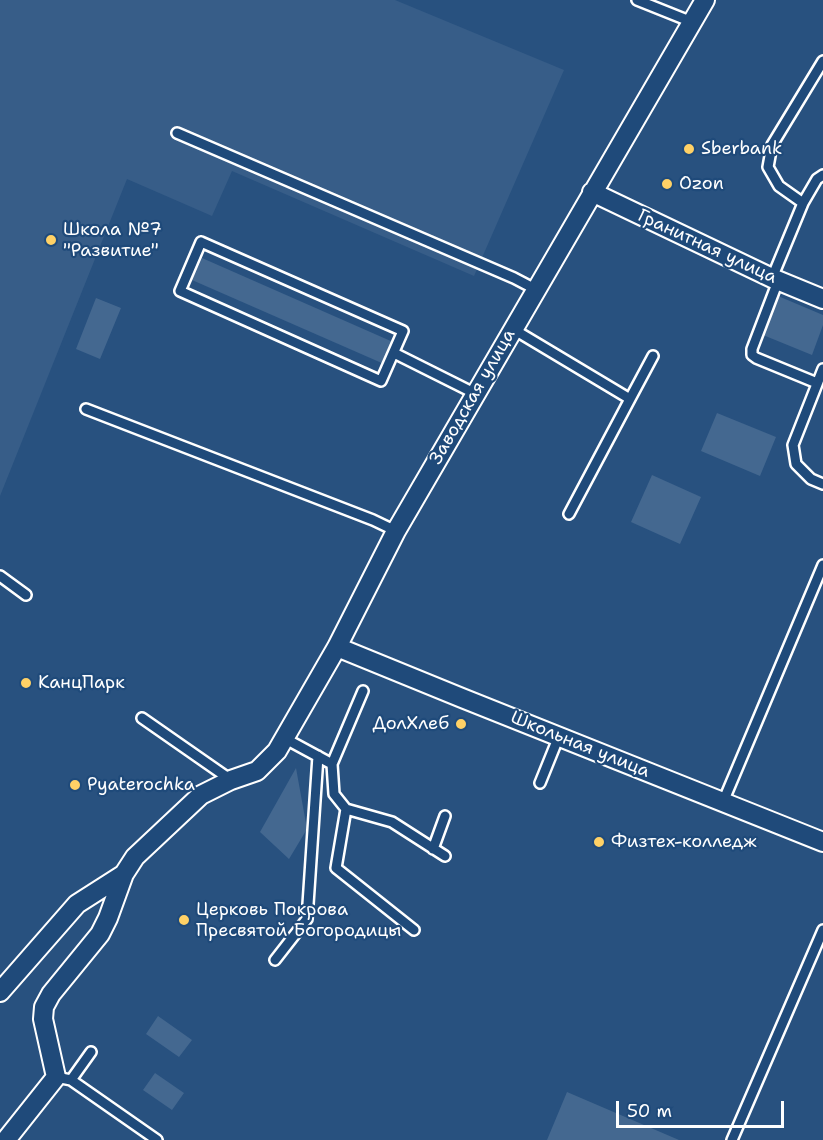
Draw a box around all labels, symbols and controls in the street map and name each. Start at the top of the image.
place label: Sberbank [701,138,782,160]
marker: Sberbank [682,142,696,156]
place label: Ozon [679,173,724,195]
marker: Ozon [660,177,674,191]
street label: Гранитная улица [634,205,780,289]
place label: Школа №7 "Развитие" [63,219,162,262]
marker: Школа №7 "Развитие" [44,233,58,247]
street label: Заводская улица [426,326,520,468]
place label: КанцПарк [38,672,125,694]
marker: КанцПарк [19,676,33,690]
street label: Школьная улица [507,707,653,783]
place label: ДолХлеб [372,713,449,735]
marker: ДолХлеб [454,717,468,731]
place label: Pyaterochka [87,774,195,796]
marker: Pyaterochka [68,778,82,792]
place label: Физтех-колледж [611,831,757,853]
marker: Физтех-колледж [592,835,606,849]
place label: Церковь Покрова Пресвятой Богородицы [196,899,401,942]
marker: Церковь Покрова Пресвятой Богородицы [177,913,191,927]
scale bar [619,1089,787,1127]
text: 50 m [627,1099,672,1123]

